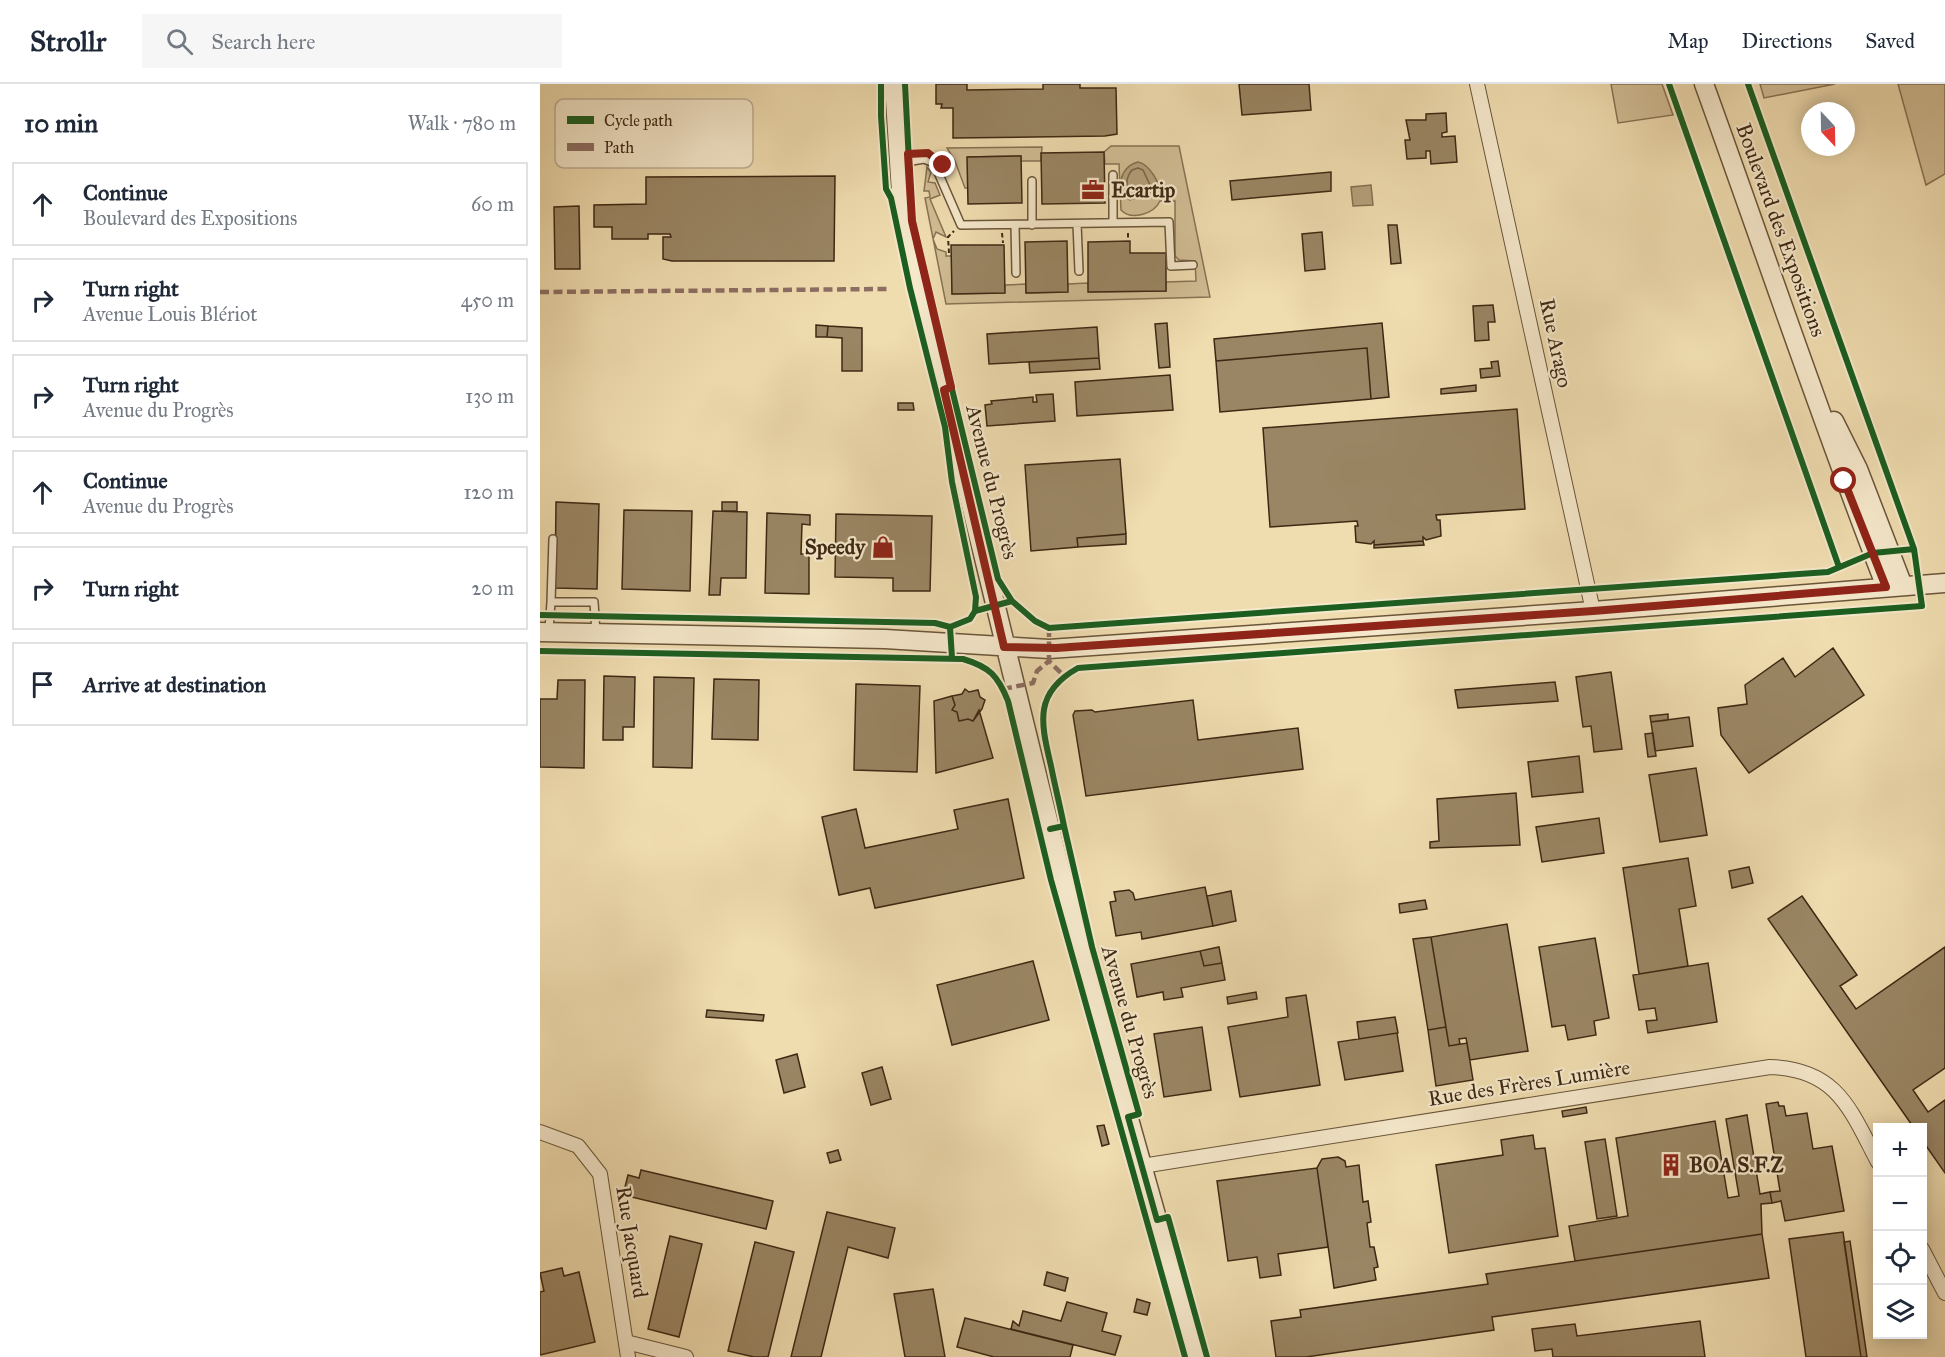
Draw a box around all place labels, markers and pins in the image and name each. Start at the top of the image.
office icon: Ecartip [1080,177,1106,203]
place label: Ecartip [1111,177,1176,203]
place label: Speedy [805,534,866,560]
shop icon: Speedy [870,534,896,560]
building icon: BOA S.F.Z [1658,1152,1684,1178]
place label: BOA S.F.Z [1689,1152,1784,1178]

